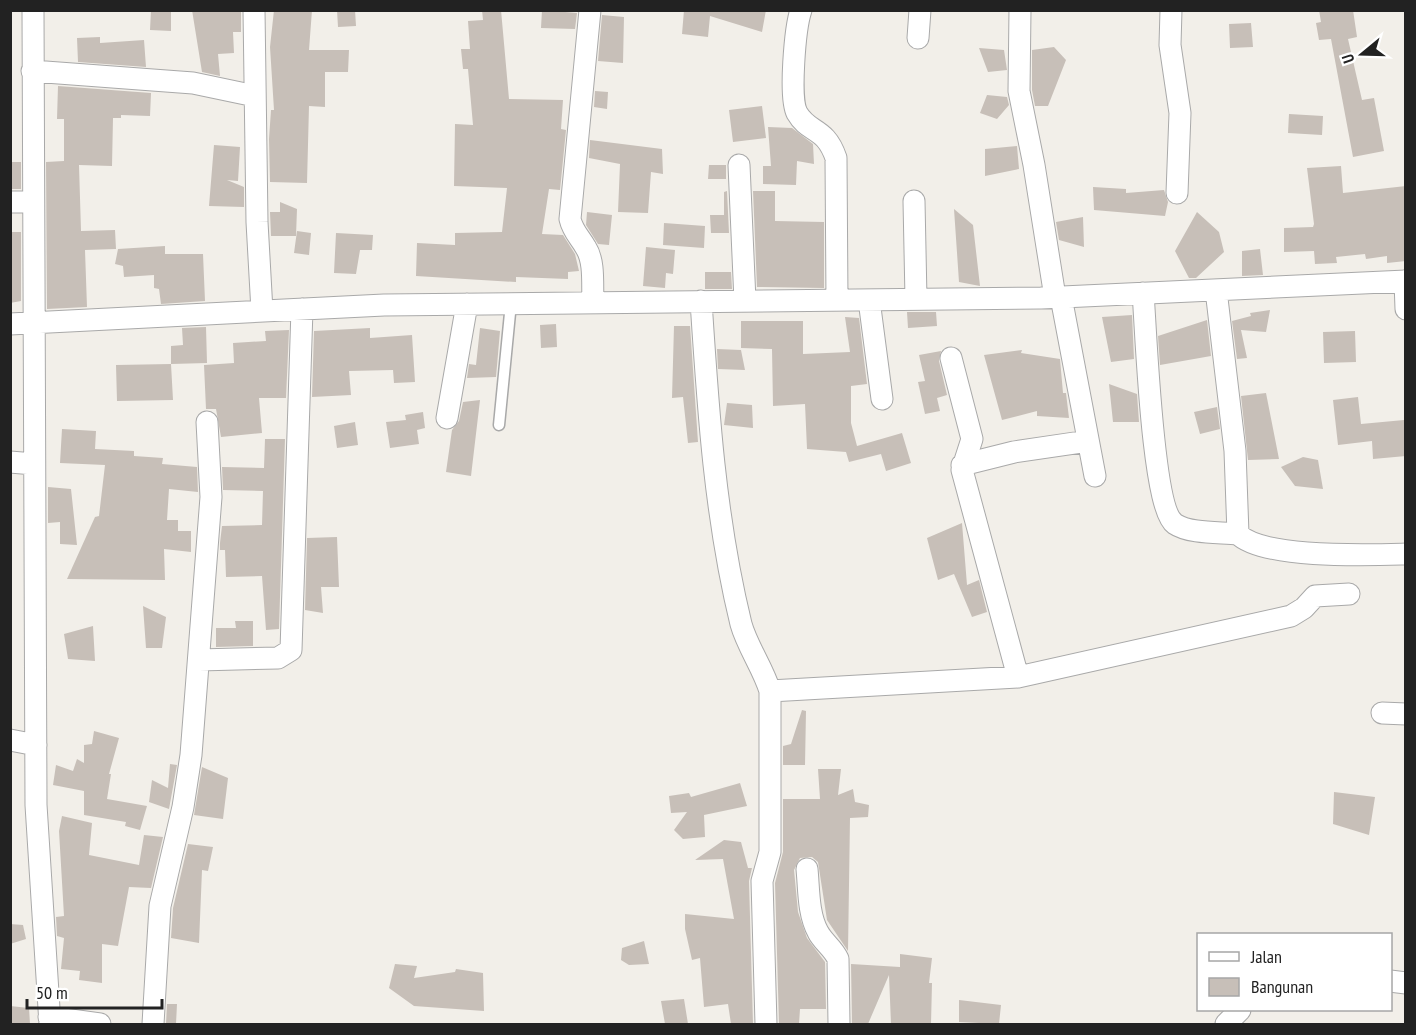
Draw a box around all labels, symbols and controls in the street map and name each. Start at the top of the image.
north arrow [1332,24,1392,84]
text: U [1337,52,1359,66]
legend [1197,933,1392,1011]
text: Jalan [1250,945,1282,968]
scale bar [27,972,162,1010]
text: Bangunan [1251,975,1313,998]
text: 50 m [36,981,68,1004]

